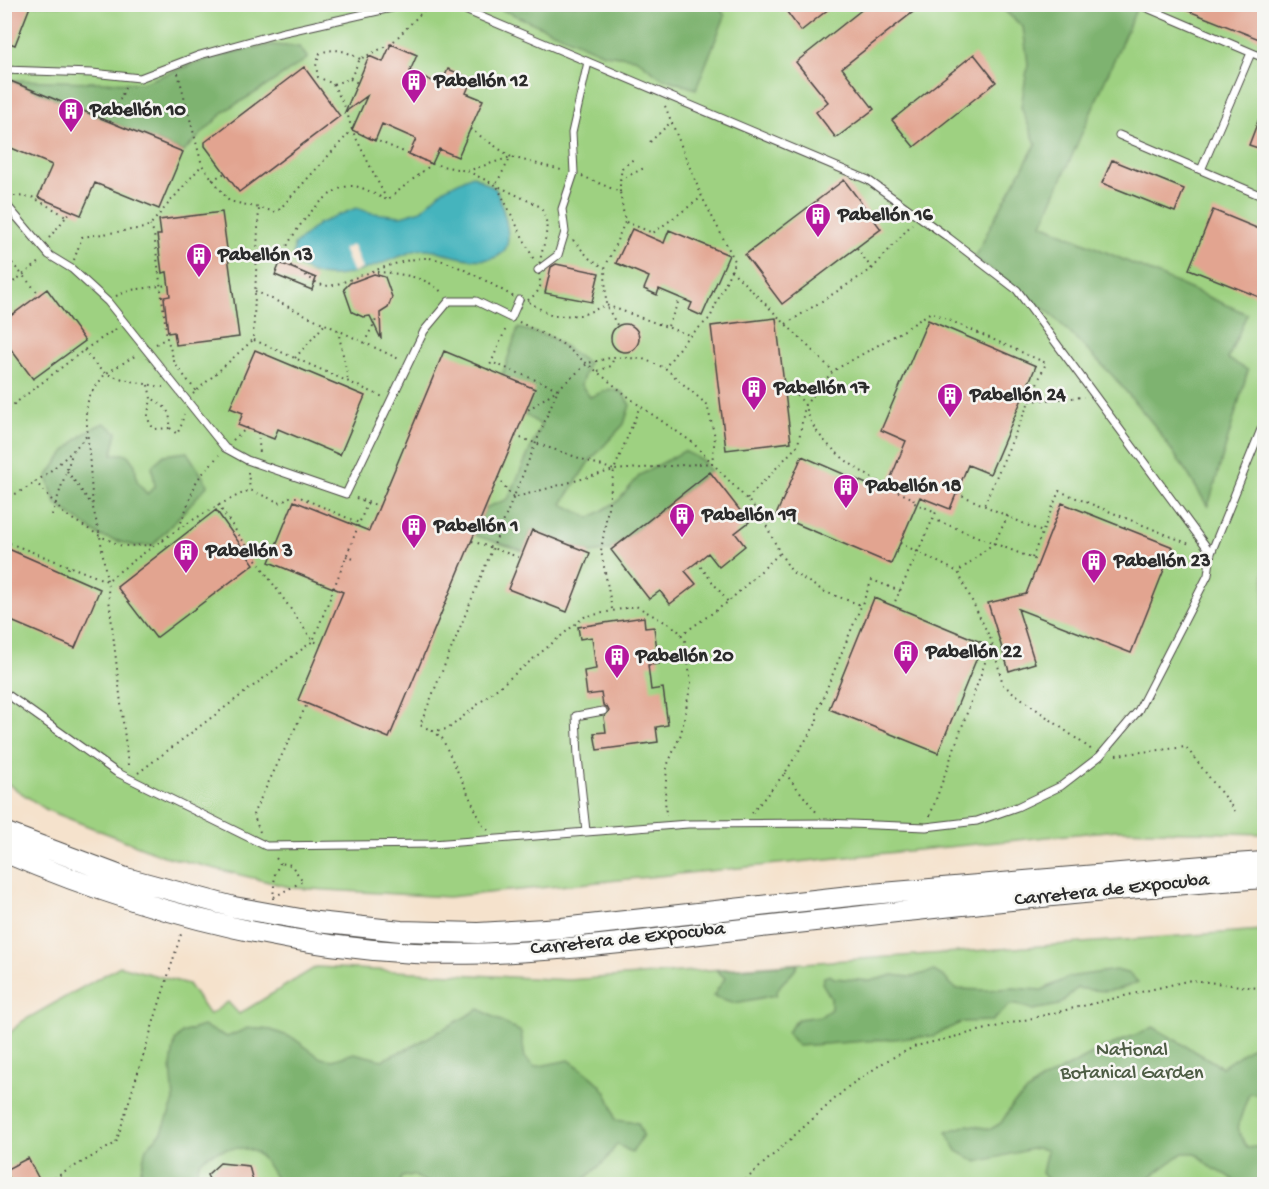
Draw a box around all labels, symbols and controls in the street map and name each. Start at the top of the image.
building icon: Pabellón 12 [399,67,429,105]
place label: Pabellón 12 [433,71,529,94]
building icon: Pabellón 10 [56,96,86,134]
place label: Pabellón 10 [89,100,187,123]
building icon: Pabellón 16 [803,201,833,239]
place label: Pabellón 16 [837,205,934,228]
building icon: Pabellón 13 [184,241,214,279]
place label: Pabellón 13 [217,245,313,268]
building icon: Pabellón 17 [739,374,769,412]
place label: Pabellón 17 [773,378,871,401]
building icon: Pabellón 24 [935,381,965,419]
place label: Pabellón 24 [969,385,1066,408]
building icon: Pabellón 18 [831,472,861,510]
place label: Pabellón 18 [865,476,962,499]
building icon: Pabellón 19 [667,501,697,539]
place label: Pabellón 19 [701,505,797,528]
building icon: Pabellón 1 [399,512,429,550]
place label: Pabellón 1 [433,516,519,539]
building icon: Pabellón 3 [171,537,201,575]
place label: Pabellón 3 [205,541,293,564]
building icon: Pabellón 23 [1079,547,1109,585]
place label: Pabellón 23 [1113,551,1211,574]
building icon: Pabellón 22 [891,638,921,676]
building icon: Pabellón 20 [602,642,632,680]
place label: Pabellón 22 [925,642,1022,665]
place label: Pabellón 20 [635,646,734,669]
street label: Carretera de Expocuba [1014,869,1211,913]
street label: Carretera de Expocuba [530,918,727,962]
park label: National Botanical Garden [1059,1040,1204,1086]

